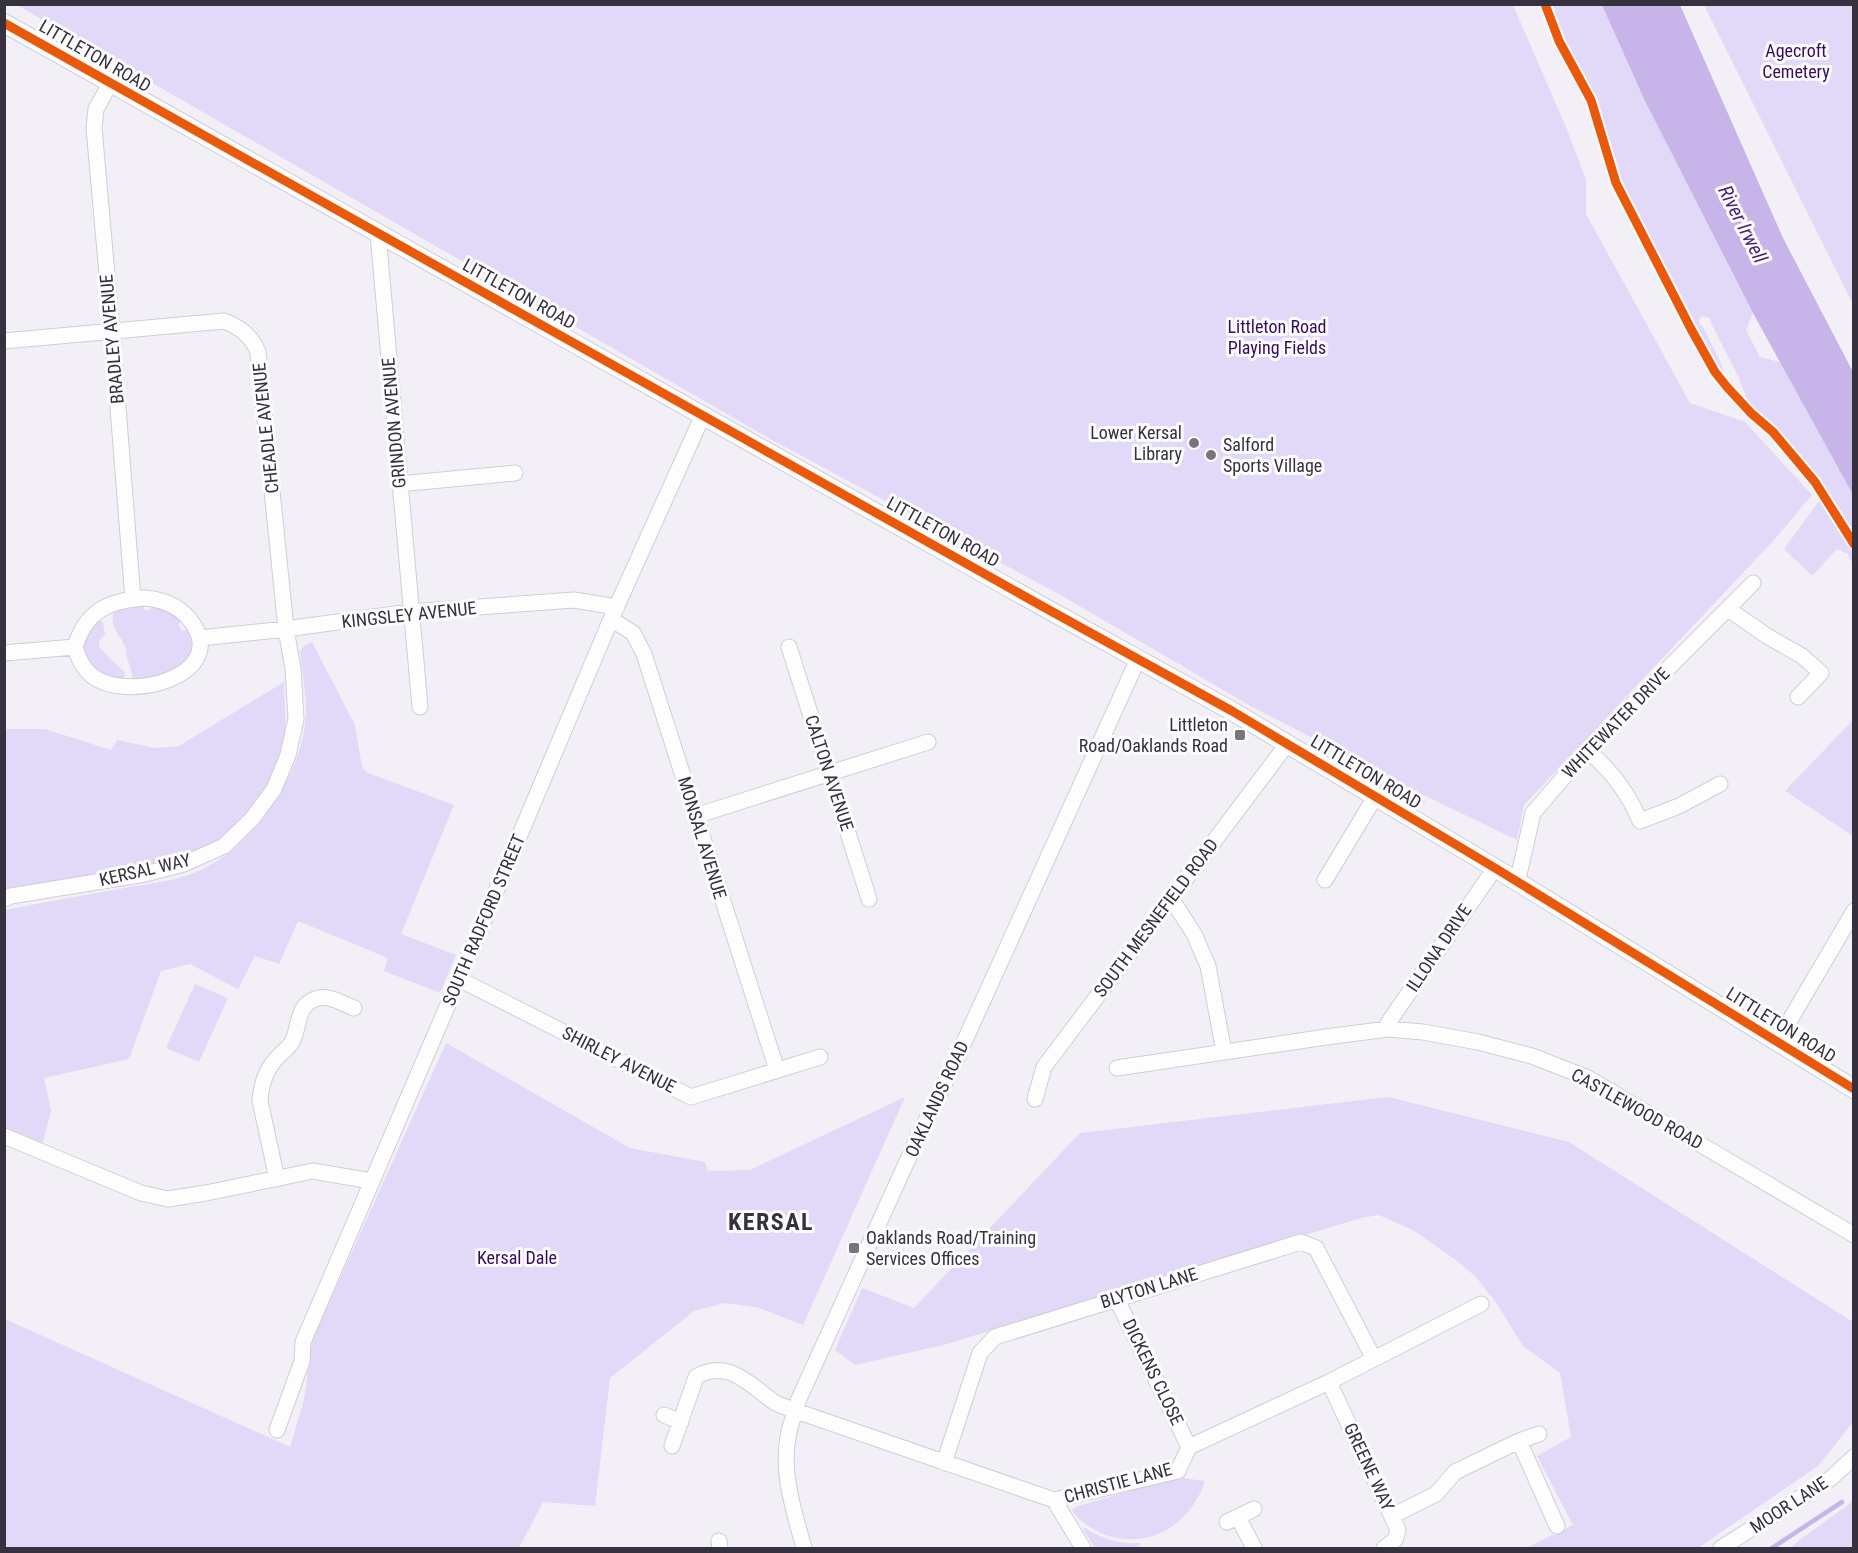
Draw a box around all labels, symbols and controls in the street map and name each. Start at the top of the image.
street label: LITTLETON ROAD [36,15,155,96]
park label: Agecroft Cemetery [1762,40,1830,82]
water label: River Irwell [1713,181,1773,267]
street label: LITTLETON ROAD [459,254,579,333]
street label: BRADLEY AVENUE [95,273,128,405]
park label: Littleton Road Playing Fields [1227,316,1327,358]
street label: GRINDON AVENUE [377,357,410,489]
street label: CHEADLE AVENUE [248,362,283,495]
place label: Lower Kersal Library [1090,422,1182,464]
place label: Salford Sports Village [1223,434,1322,476]
marker: Lower Kersal Library [1187,436,1201,450]
marker: Salford Sports Village [1204,448,1218,462]
street label: LITTLETON ROAD [883,492,1003,571]
street label: KINGSLEY AVENUE [341,597,477,632]
street label: WHITEWATER DRIVE [1558,663,1674,782]
street label: CALTON AVENUE [801,712,858,834]
place label: Littleton Road/Oaklands Road [1079,714,1228,756]
marker: Littleton Road/Oaklands Road [1233,728,1247,742]
street label: LITTLETON ROAD [1307,730,1425,813]
street label: MONSAL AVENUE [674,774,731,902]
street label: SOUTH RADFORD STREET [438,831,529,1009]
street label: SOUTH MESNEFIELD ROAD [1089,834,1222,1001]
street label: KERSAL WAY [97,849,193,890]
street label: ILLONA DRIVE [1402,900,1476,995]
street label: LITTLETON ROAD [1723,982,1840,1067]
street label: SHIRLEY AVENUE [559,1022,680,1097]
street label: OAKLANDS ROAD [900,1037,973,1160]
street label: CASTLEWOOD ROAD [1568,1064,1707,1153]
district label: KERSAL [728,1208,814,1236]
place label: Oaklands Road/Training Services Offices [866,1227,1036,1269]
marker: Oaklands Road/Training Services Offices [847,1241,861,1255]
park label: Kersal Dale [477,1247,557,1268]
street label: BLYTON LANE [1098,1263,1200,1312]
street label: DICKENS CLOSE [1119,1315,1188,1428]
street label: GREENE WAY [1340,1419,1399,1515]
street label: CHRISTIE LANE [1062,1458,1174,1507]
street label: MOOR LANE [1746,1472,1831,1537]

